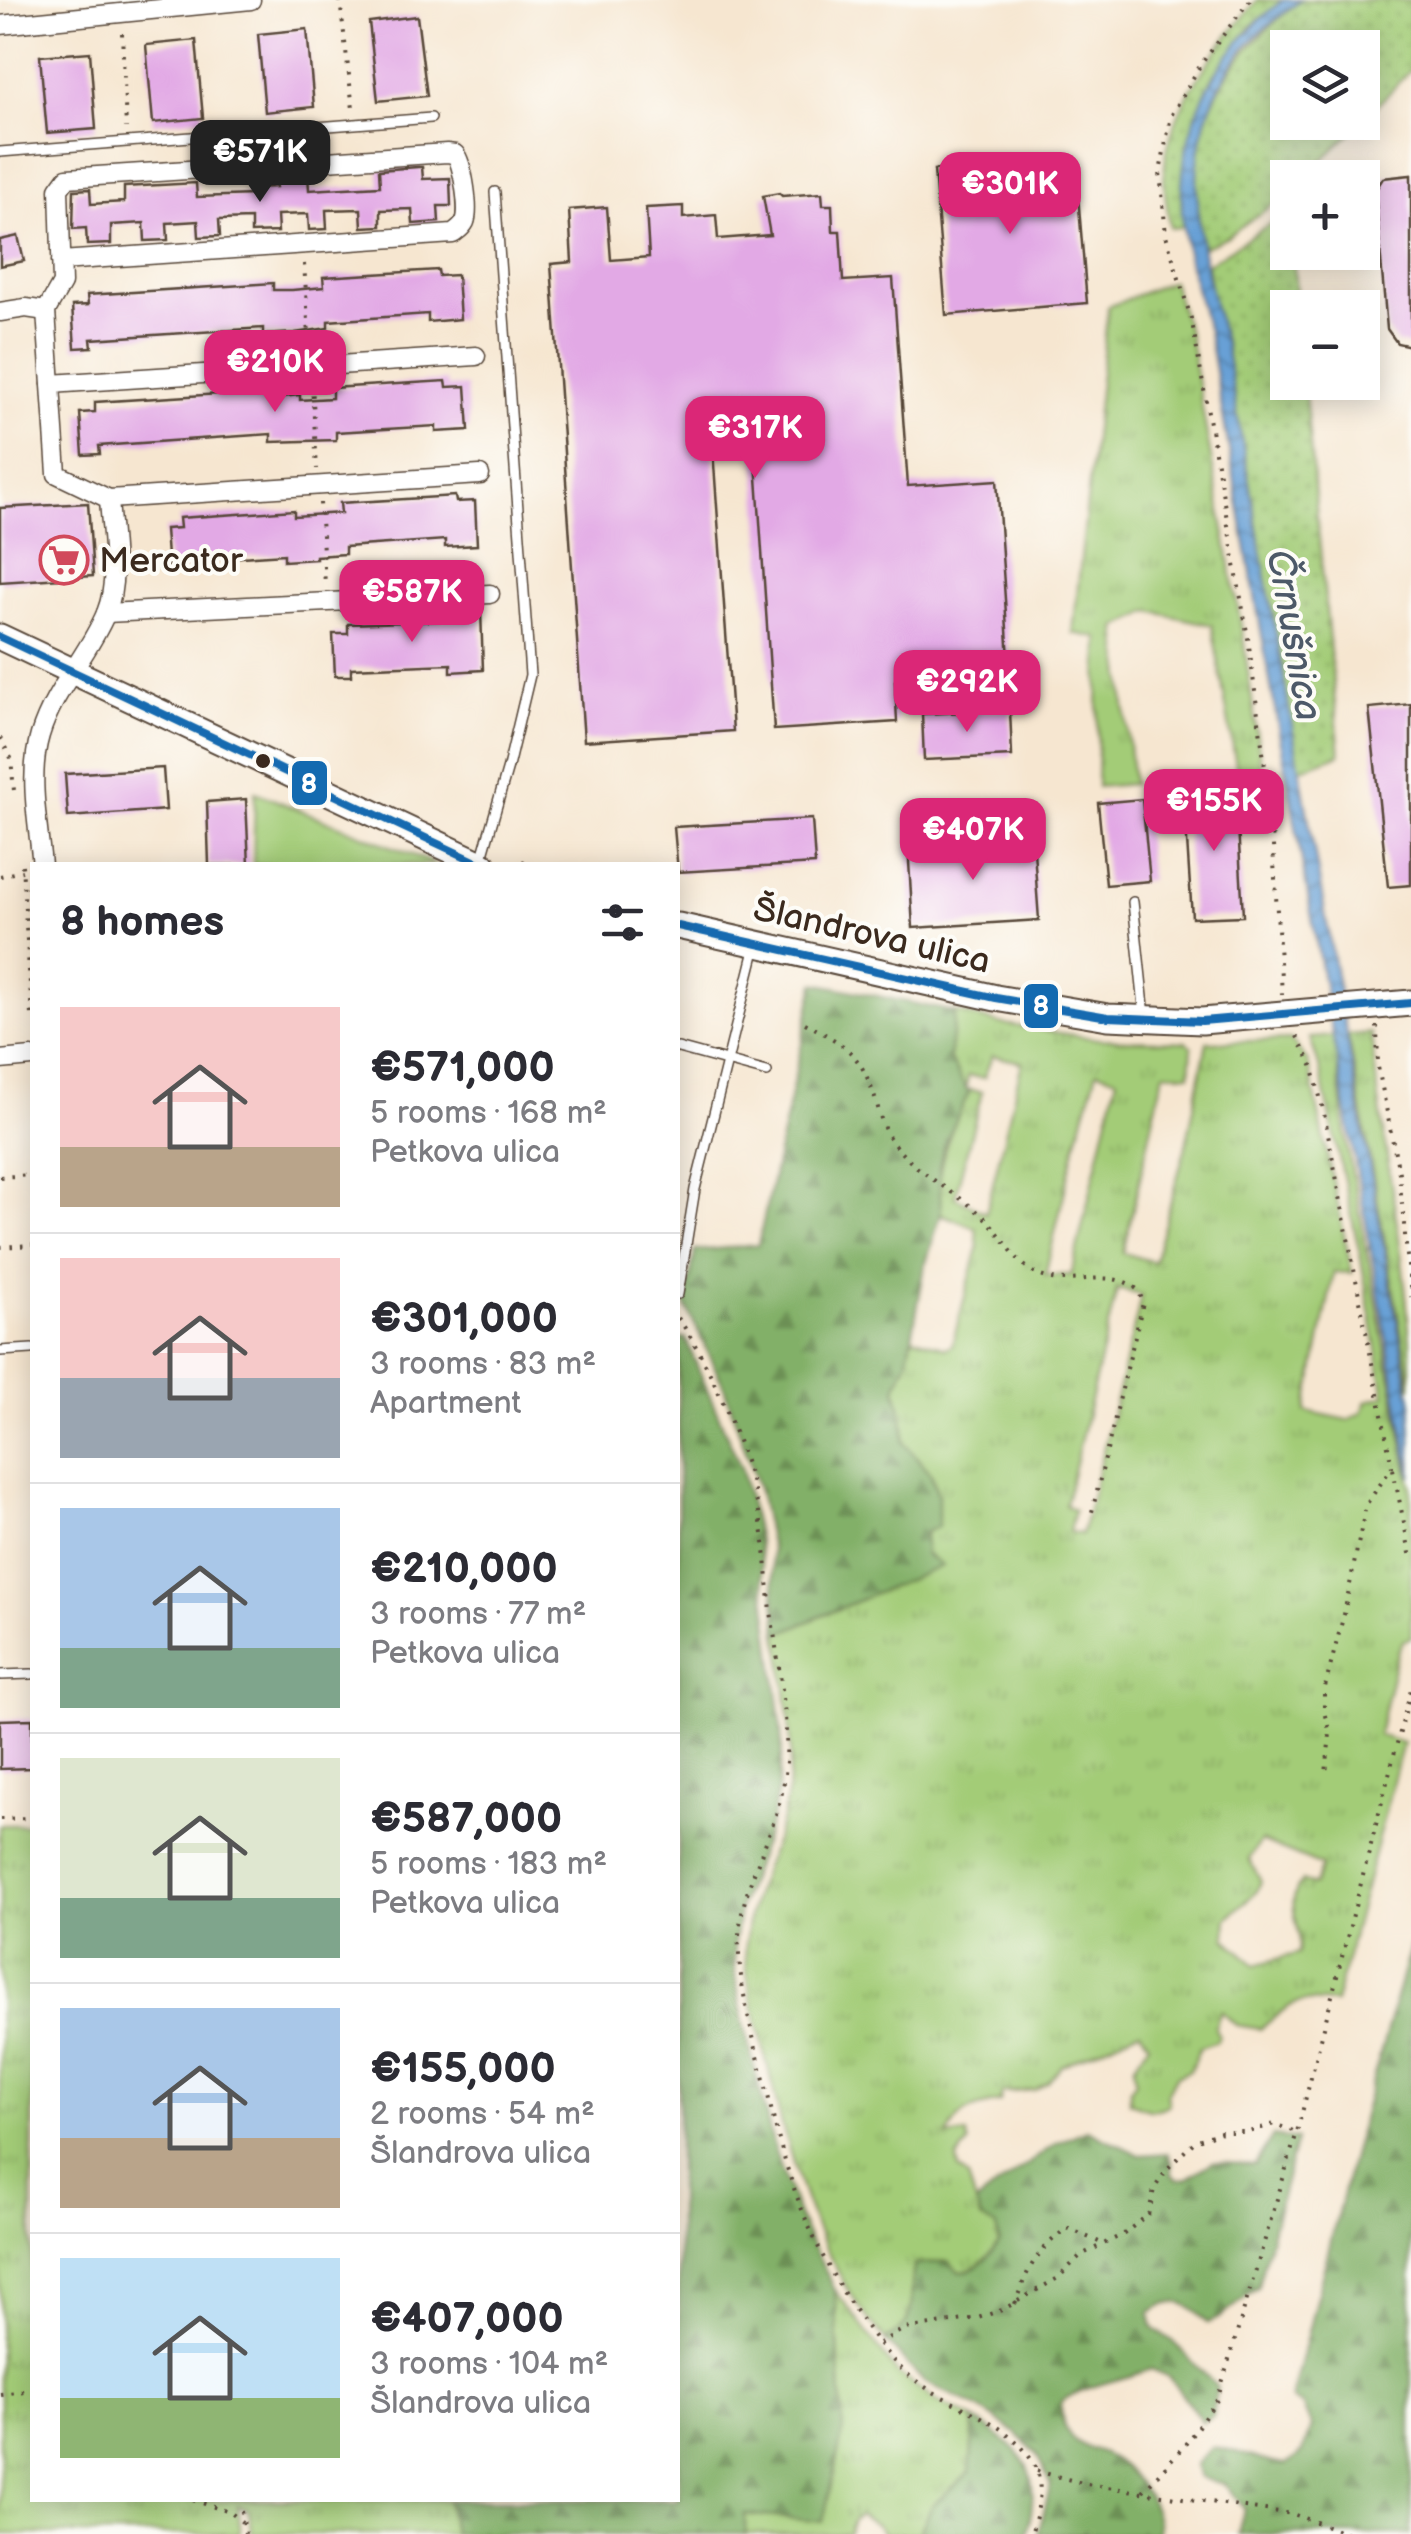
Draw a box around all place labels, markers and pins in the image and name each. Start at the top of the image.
pin: €571K [190,120,330,205]
pin: €301K [940,152,1080,237]
pin: €210K [205,330,345,415]
pin: €317K [685,396,825,481]
supermarket icon: Mercator [38,534,90,586]
place label: Mercator [99,540,244,583]
pin: €587K [342,560,482,645]
pin: €292K [897,650,1037,735]
unlabelled marker [253,751,273,771]
pin: €155K [1144,769,1284,854]
pin: €407K [903,798,1043,883]

